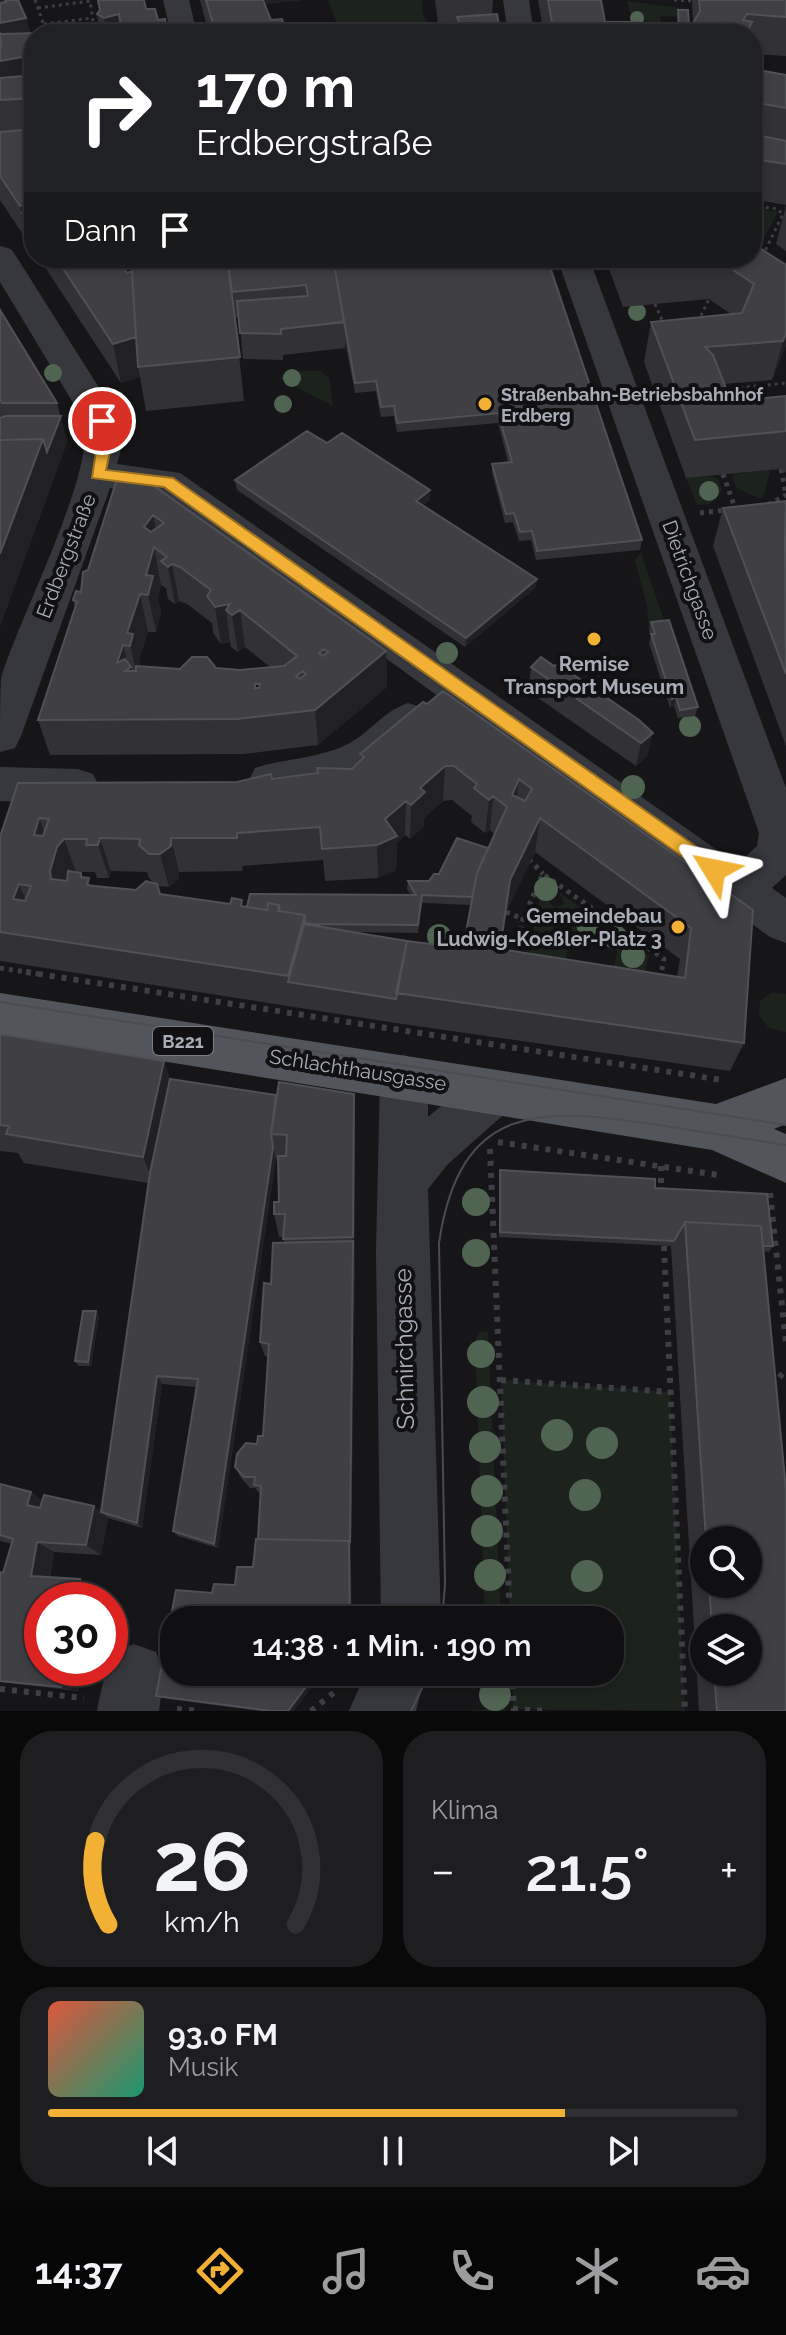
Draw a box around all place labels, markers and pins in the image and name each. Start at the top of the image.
place label: Straßenbahn-Betriebsbahnhof Erdberg [501,384,764,426]
pin [68,387,136,455]
marker: Straßenbahn-Betriebsbahnhof Erdberg [476,395,494,413]
marker: Remise Transport Museum [585,630,603,648]
place label: Remise Transport Museum [504,652,684,699]
place label: Gemeindebau Ludwig-Koeßler-Platz 3 [437,904,662,951]
marker: Gemeindebau Ludwig-Koeßler-Platz 3 [669,918,687,936]

